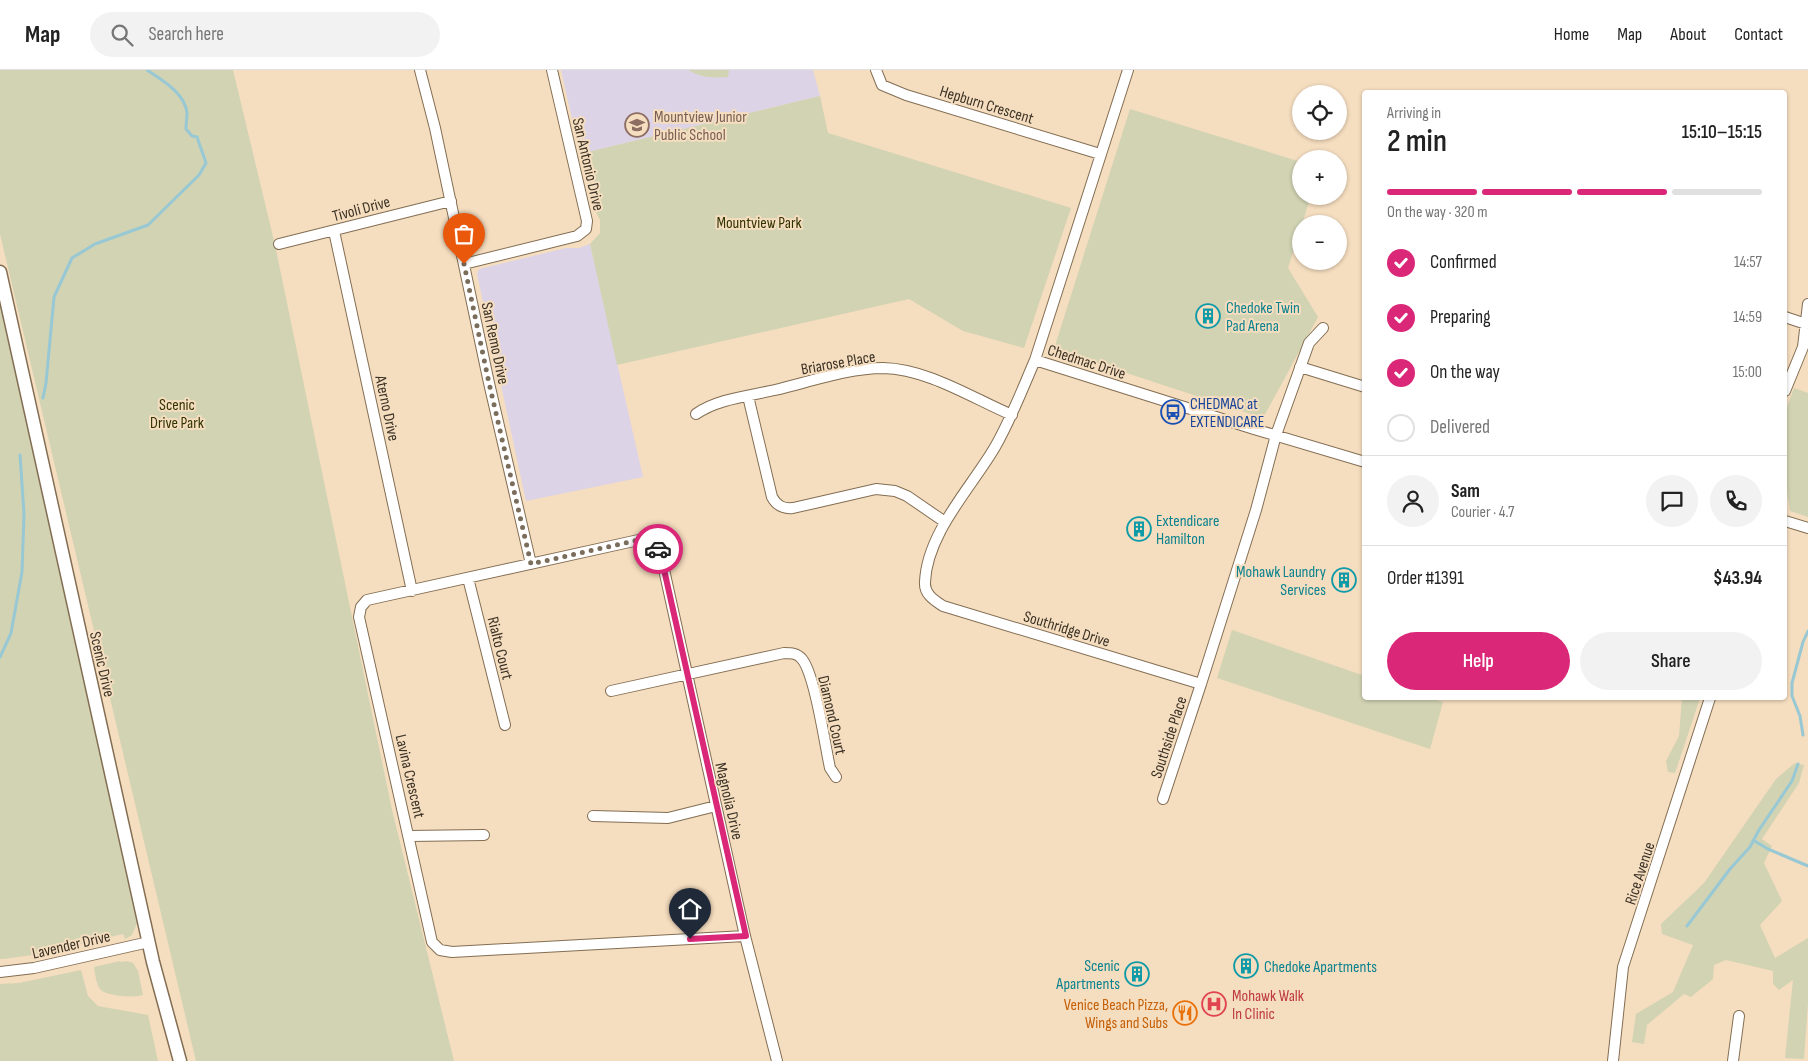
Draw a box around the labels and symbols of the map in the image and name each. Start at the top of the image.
street label: Hepburn Crescent [937,82,1036,129]
place label: Mountview Junior Public School [654,108,747,145]
school or university icon: Mountview Junior Public School [624,112,650,138]
street label: San Antonio Drive [568,116,607,213]
street label: Tivoli Drive [330,193,392,226]
pin [443,213,485,264]
park label: Mountview Park [716,214,802,233]
place label: Chedoke Twin Pad Arena [1226,299,1300,336]
street label: San Remo Drive [477,301,512,386]
building icon: Chedoke Twin Pad Arena [1195,303,1221,329]
street label: Chedmac Drive [1045,341,1128,384]
street label: Briarose Place [800,348,877,379]
street label: Aterno Drive [370,373,403,443]
place label: CHEDMAC at EXTENDICARE [1190,395,1264,432]
park label: Scenic Drive Park [150,396,204,433]
bus stop icon: CHEDMAC at EXTENDICARE [1160,399,1186,425]
place label: Extendicare Hamilton [1156,512,1219,549]
building icon: Extendicare Hamilton [1126,516,1152,542]
courier [633,524,683,574]
place label: Mohawk Laundry Services [1236,563,1326,600]
building icon: Mohawk Laundry Services [1331,567,1357,593]
street label: Southridge Drive [1021,607,1112,652]
street label: Rialto Court [483,615,517,682]
street label: Scenic Drive [85,630,118,699]
street label: Diamond Court [813,674,850,757]
street label: Southside Place [1147,694,1192,781]
street label: Lavina Crescent [391,733,428,820]
street label: Magnolia Drive [710,761,747,842]
street label: Rice Avenue [1621,840,1659,907]
pin [669,888,711,939]
street label: Lavender Drive [30,927,112,964]
building icon: Chedoke Apartments [1233,953,1259,979]
place label: Scenic Apartments [1055,957,1120,994]
place label: Chedoke Apartments [1264,958,1377,977]
building icon: Scenic Apartments [1124,961,1150,987]
place label: Mohawk Walk In Clinic [1232,987,1304,1024]
hospital icon: Mohawk Walk In Clinic [1201,991,1227,1017]
place label: Venice Beach Pizza, Wings and Subs [1064,996,1168,1033]
restaurant icon: Venice Beach Pizza, Wings and Subs [1172,1000,1198,1026]

